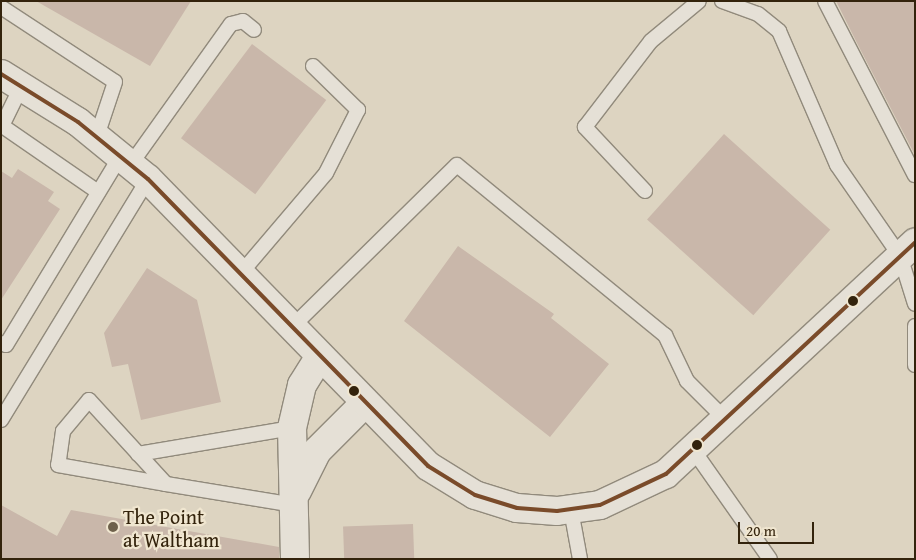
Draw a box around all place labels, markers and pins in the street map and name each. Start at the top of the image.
unlabelled marker [848,296,858,306]
unlabelled marker [349,386,359,396]
unlabelled marker [692,440,702,450]
place label: The Point at Waltham [123,504,219,551]
marker: The Point at Waltham [107,521,119,533]

